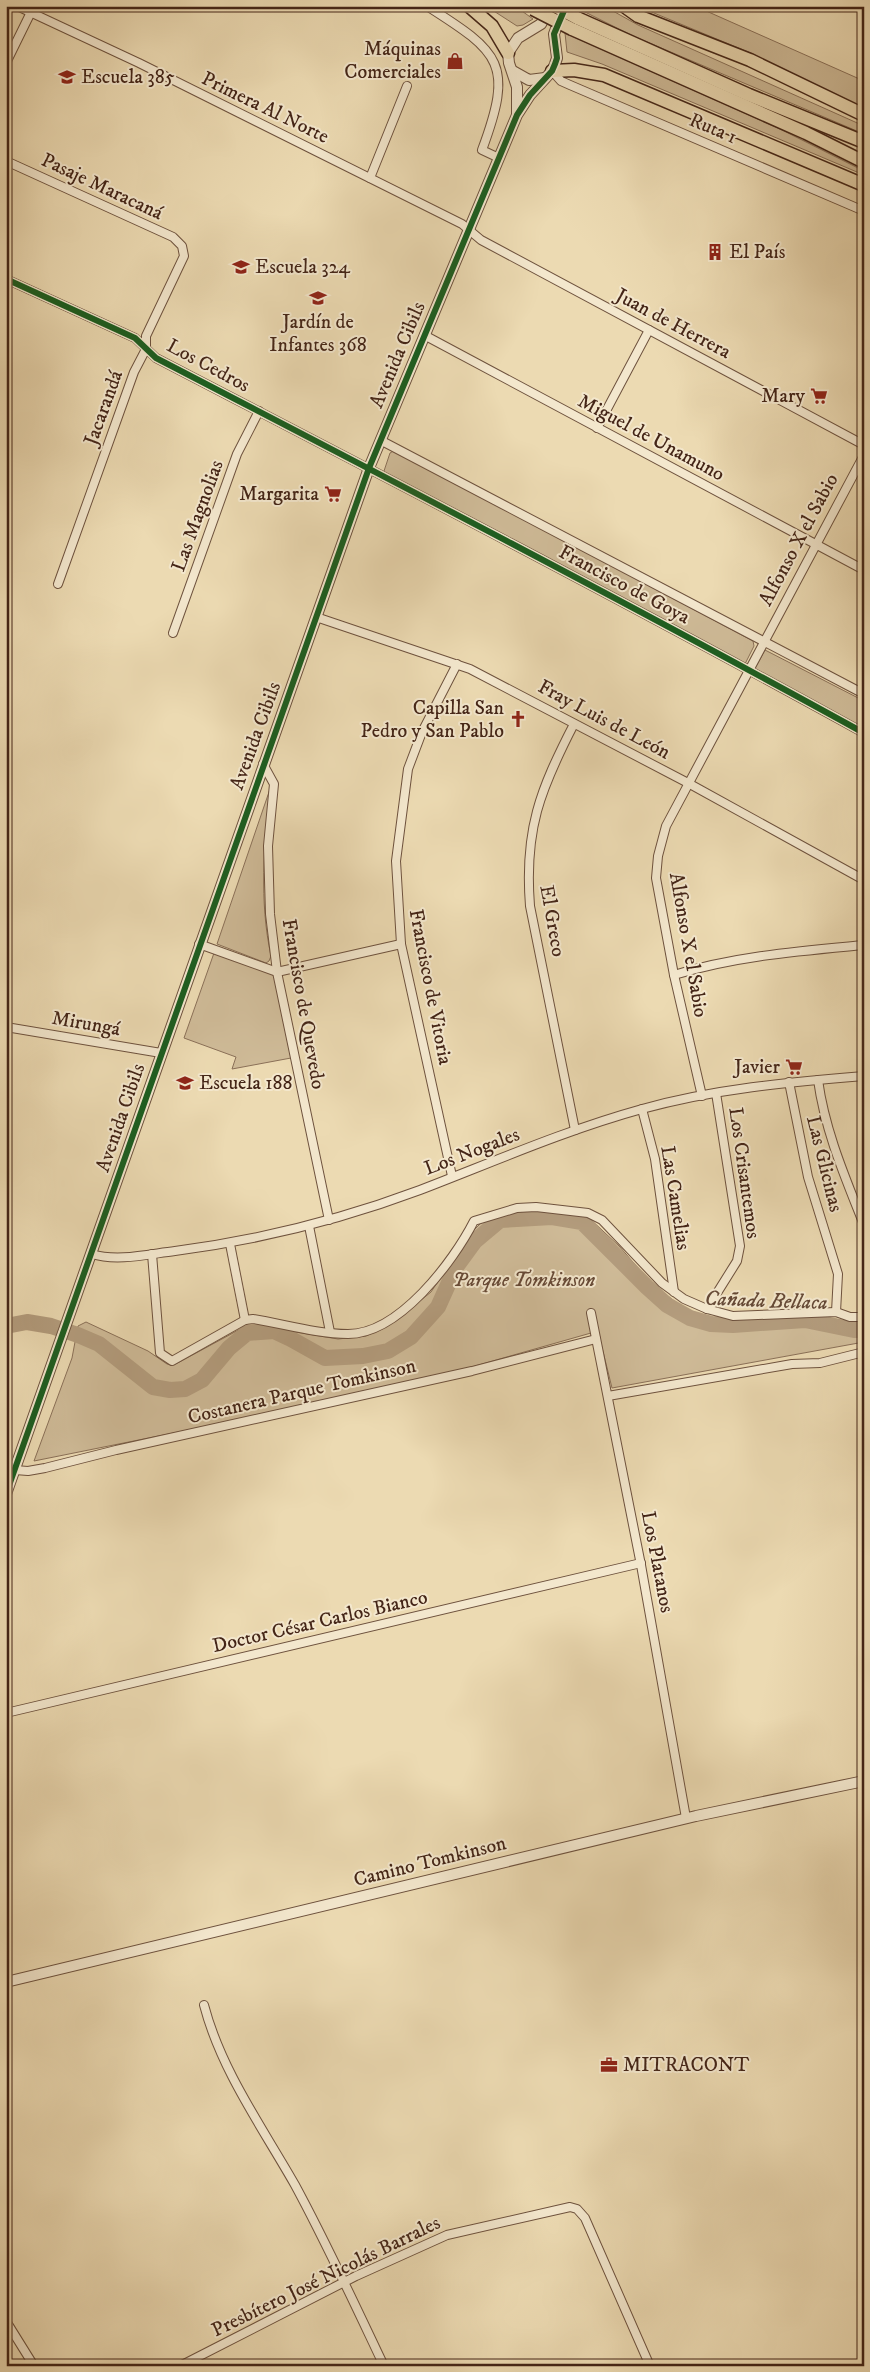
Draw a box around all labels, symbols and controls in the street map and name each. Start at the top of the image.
place label: Máquinas Comerciales [344,37,441,85]
shop icon: Máquinas Comerciales [445,51,465,71]
place label: Escuela 385 [81,65,175,90]
street label: Primera Al Norte [197,66,333,150]
school or university icon: Escuela 385 [57,67,77,87]
street label: Ruta 1 [685,108,741,150]
street label: Pasaje Maracaná [37,148,167,226]
place label: El País [729,240,786,265]
building icon: El País [705,242,725,262]
place label: Escuela 324 [255,255,350,280]
school or university icon: Escuela 324 [231,257,251,277]
street label: Juan de Herrera [609,282,735,365]
school or university icon: Jardín de Infantes 368 [308,288,328,308]
street label: Avenida Cibils [364,298,432,412]
place label: Jardín de Infantes 368 [269,310,367,358]
street label: Los Cedros [162,334,254,398]
street label: Jacarandá [78,367,129,451]
place label: Mary [761,384,806,409]
supermarket icon: Mary [809,386,829,406]
street label: Miguel de Unamuno [573,389,729,487]
street label: Las Magnolias [166,457,230,575]
street label: Alfonso X el Sabio [754,469,844,611]
place label: Margarita [239,482,320,507]
supermarket icon: Margarita [323,484,343,504]
street label: Francisco de Goya [554,540,694,630]
street label: Fray Luis de León [533,675,675,766]
street label: Avenida Cibils [225,678,287,794]
place label: Capilla San Pedro y San Pablo [360,696,505,744]
church icon: Capilla San Pedro y San Pablo [508,709,528,729]
street label: Alfonso X el Sabio [663,871,713,1019]
street label: El Greco [533,883,571,959]
street label: Francisco de Vitoria [403,907,457,1067]
street label: Francisco de Quevedo [276,917,330,1091]
street label: Mirungá [50,1006,123,1042]
place label: Javier [732,1055,781,1080]
supermarket icon: Javier [784,1057,804,1077]
street label: Avenida Cibils [91,1060,151,1176]
place label: Escuela 188 [199,1071,293,1096]
school or university icon: Escuela 188 [175,1073,195,1093]
street label: Los Crisantemos [722,1106,766,1241]
street label: Las Glicinas [800,1113,848,1215]
street label: Los Nogales [421,1122,523,1182]
street label: Las Camelias [654,1144,696,1252]
park label: Parque Tomkinson [453,1268,595,1293]
water label: Cañada Bellaca [704,1286,828,1316]
street label: Costanera Parque Tomkinson [186,1353,419,1430]
street label: Los Platanos [635,1509,679,1615]
street label: Doctor César Carlos Bianco [210,1585,430,1659]
street label: Camino Tomkinson [351,1831,509,1893]
place label: MITRACONT [623,2053,749,2078]
office icon: MITRACONT [599,2055,619,2075]
street label: Presbítero José Nicolás Barrales [208,2211,445,2343]

